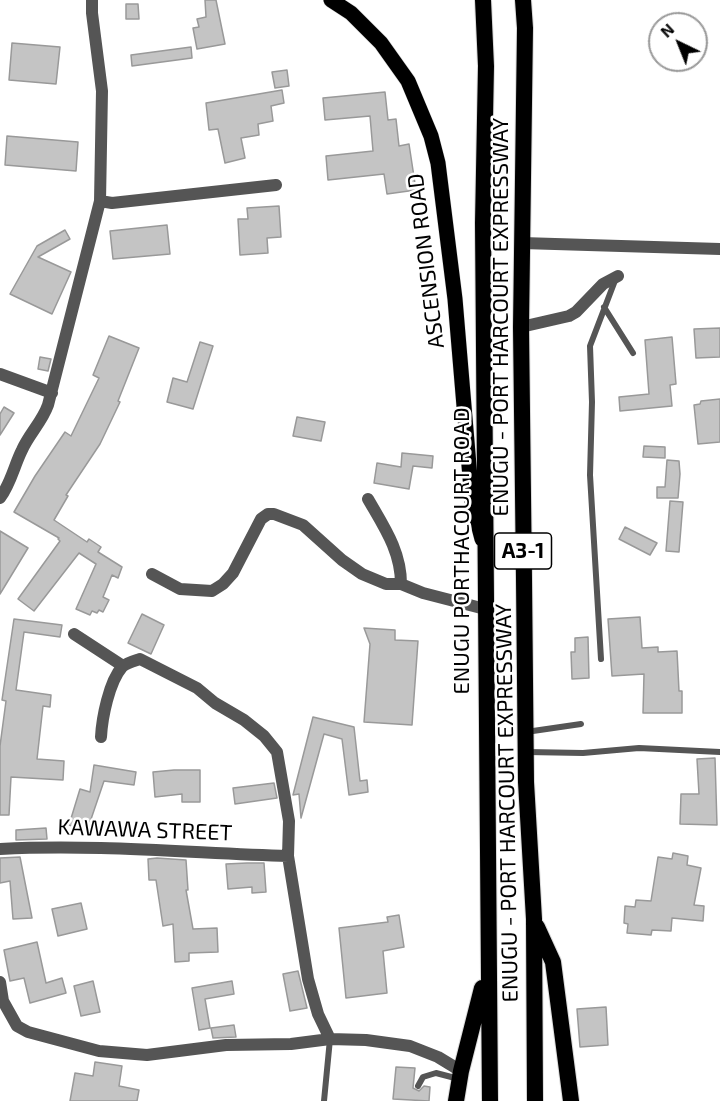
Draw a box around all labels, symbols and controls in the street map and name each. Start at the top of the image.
north arrow [648,12,708,72]
text: N [656,19,677,41]
street label: ENUGU - PORT HARCOURT EXPRESSWAY [488,118,514,516]
street label: ASCENSION ROAD [402,172,450,350]
street label: ENUGU PORTHACOURT ROAD [449,407,475,695]
road number: A3-1 [494,533,552,569]
street label: ENUGU - PORT HARCOURT EXPRESSWAY [490,603,524,1003]
street label: KAWAWA STREET [57,814,233,846]

